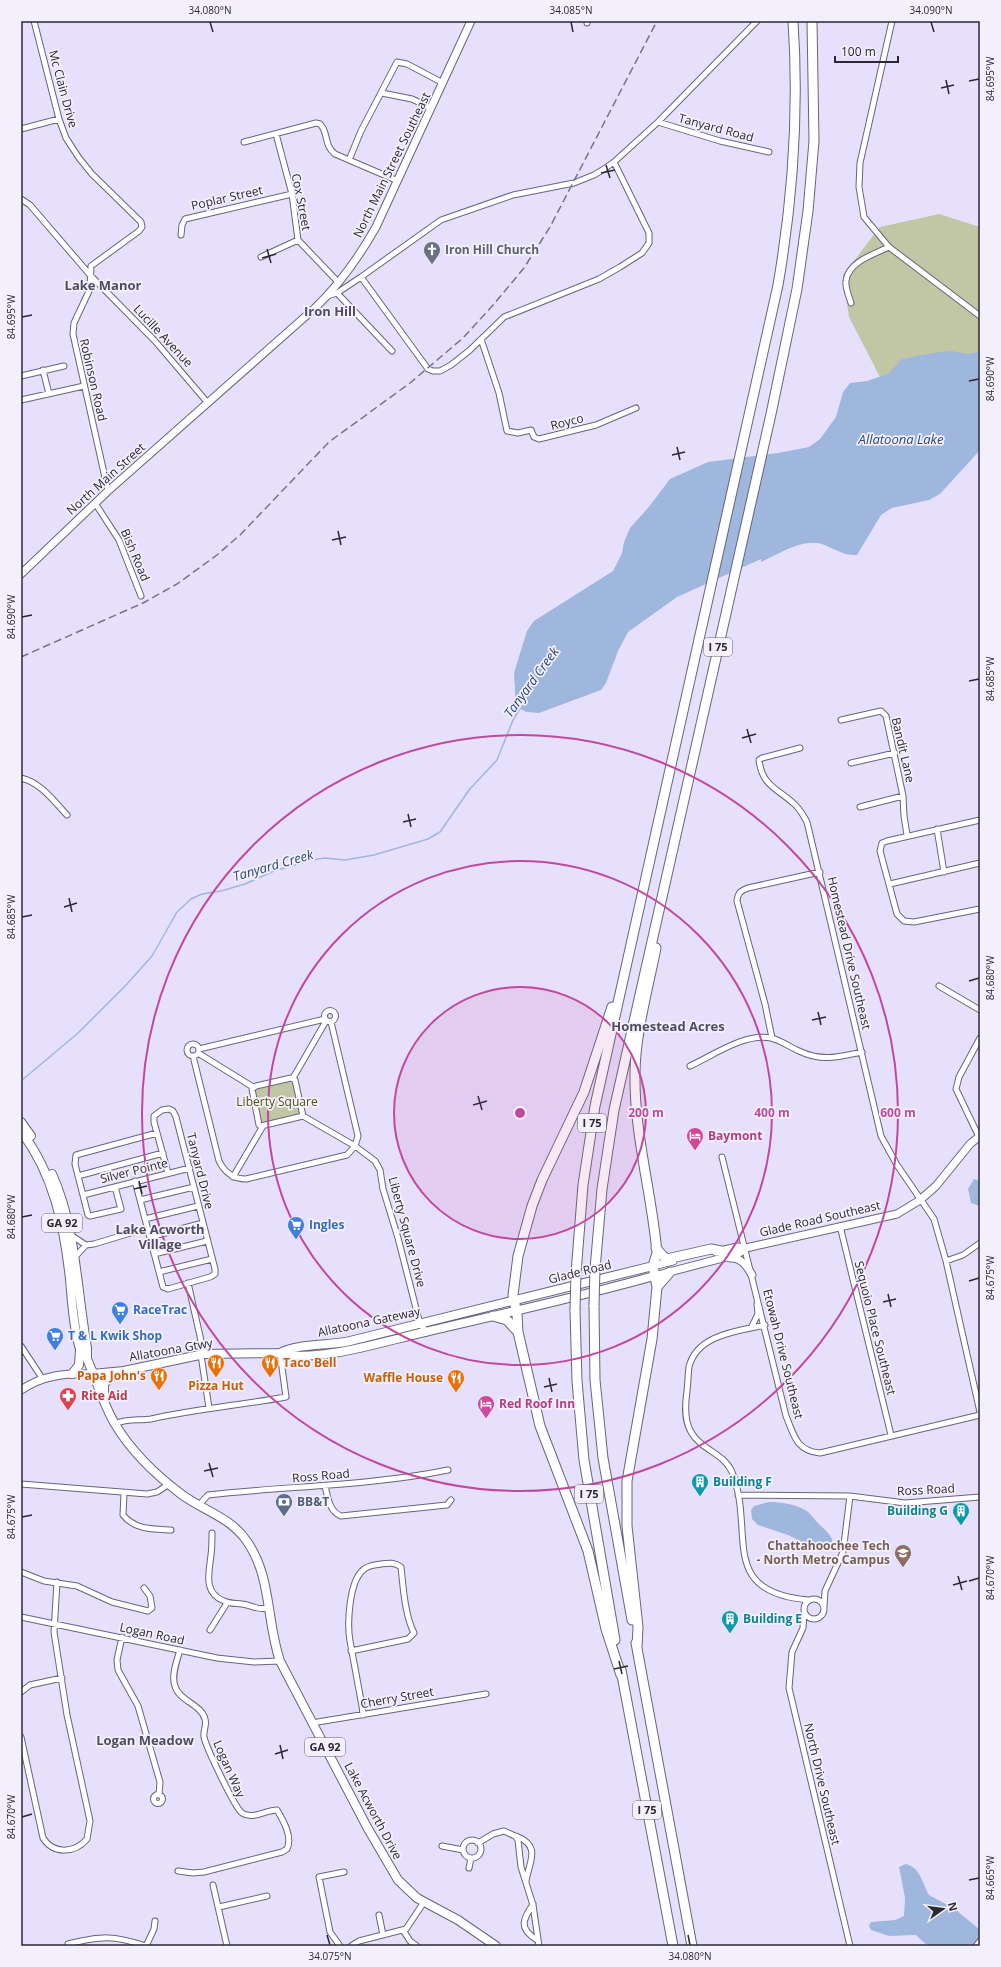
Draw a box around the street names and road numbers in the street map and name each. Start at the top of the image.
street label: Mc Clain Drive [45,48,82,130]
street label: North Main Street Southeast [349,89,434,240]
street label: Tanyard Road [677,109,756,146]
street label: Cox Street [288,172,315,232]
street label: Poplar Street [189,181,264,214]
street label: Lucille Avenue [130,301,197,371]
street label: Robinson Road [76,337,111,423]
street label: Royco [549,409,585,434]
street label: North Main Street [63,439,149,519]
street label: Bish Road [117,526,154,584]
road number: I 75 [704,638,732,656]
street label: Bandit Lane [888,716,919,784]
street label: Homestead Drive Southeast [824,875,875,1031]
road number: I 75 [578,1114,606,1132]
street label: Tanyard Drive [183,1131,218,1211]
street label: Silver Pointe [98,1154,170,1187]
street label: Liberty Square Drive [385,1175,430,1289]
street label: Glade Road Southeast [758,1196,882,1241]
road number: GA 92 [42,1214,82,1232]
street label: Glade Road [547,1255,613,1288]
street label: Sequoio Place Southeast [851,1259,900,1397]
street label: Etowah Drive Southeast [759,1287,808,1421]
street label: Allatoona Gateway [316,1302,423,1341]
street label: Allatoona Gtwy [128,1334,215,1365]
street label: Ross Road [291,1465,351,1486]
street label: Ross Road [897,1479,955,1500]
road number: I 75 [575,1485,603,1503]
street label: Logan Road [118,1618,186,1649]
street label: Cherry Street [359,1683,435,1712]
street label: North Drive Southeast [800,1721,845,1847]
street label: Logan Way [209,1738,250,1801]
road number: GA 92 [305,1738,345,1756]
street label: Lake Acworth Drive [341,1759,406,1863]
road number: I 75 [633,1801,661,1819]

